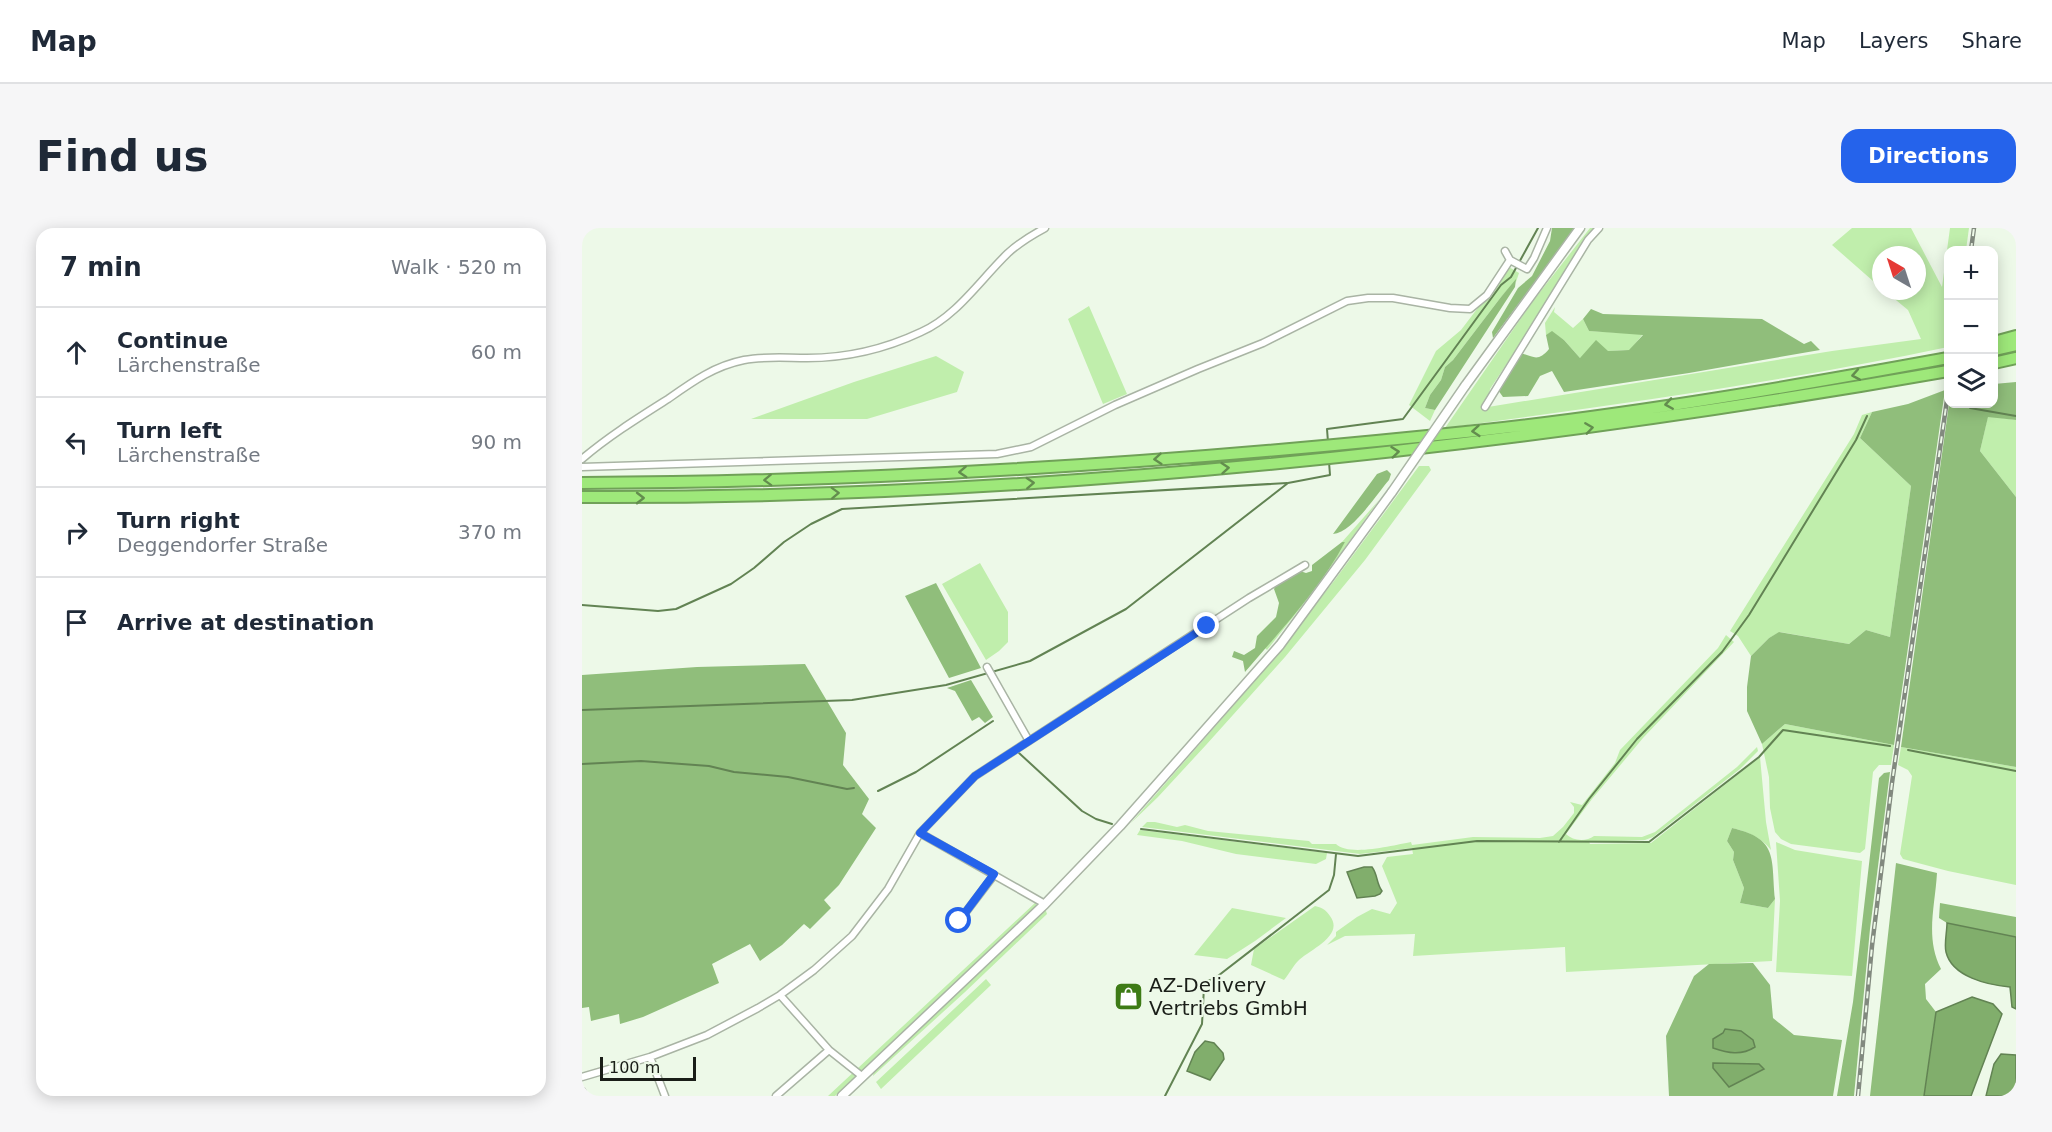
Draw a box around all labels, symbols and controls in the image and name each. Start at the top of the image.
text: Map [30,25,97,58]
text: Map [1782,29,1826,53]
text: Layers [1859,29,1928,53]
text: Share [1961,29,2022,53]
button: Directions [1841,129,2016,183]
text: Find us [36,132,209,181]
north arrow [1872,246,1926,300]
map controls [1944,246,1998,408]
button: + [1944,246,1998,300]
text: 7 min [60,252,142,282]
text: Walk · 520 m [391,255,522,279]
button: − [1944,300,1998,354]
text: Continue [117,328,228,353]
icon: ahead [60,336,93,369]
text: 60 m [471,340,522,364]
text: Lärchenstraße [117,353,260,377]
button: layers [1944,354,1998,408]
one-way arrow [1851,368,1861,381]
one-way arrow [1665,398,1674,410]
text: Turn left [117,418,222,443]
one-way arrow [1584,423,1594,435]
one-way arrow [1471,424,1480,437]
icon: left [60,426,93,459]
text: 90 m [471,430,522,454]
text: Lärchenstraße [117,443,260,467]
one-way arrow [1391,446,1400,458]
one-way arrow [1153,452,1162,465]
one-way arrow [1220,462,1229,475]
one-way arrow [959,465,968,478]
one-way arrow [764,474,773,487]
one-way arrow [1026,477,1035,490]
one-way arrow [831,487,840,499]
one-way arrow [636,492,645,504]
text: Turn right [117,508,240,533]
icon: right [60,516,93,549]
text: 370 m [458,520,522,544]
text: Deggendorfer Straße [117,533,328,557]
icon: arrive [60,606,93,639]
text: Arrive at destination [117,610,374,635]
route end [1193,612,1219,638]
route start [945,907,971,933]
place label: AZ-Delivery Vertriebs GmbH [1149,973,1308,1020]
shop icon: AZ-Delivery Vertriebs GmbH [1112,981,1144,1013]
scale bar [600,1054,696,1082]
text: 100 m [609,1058,660,1077]

